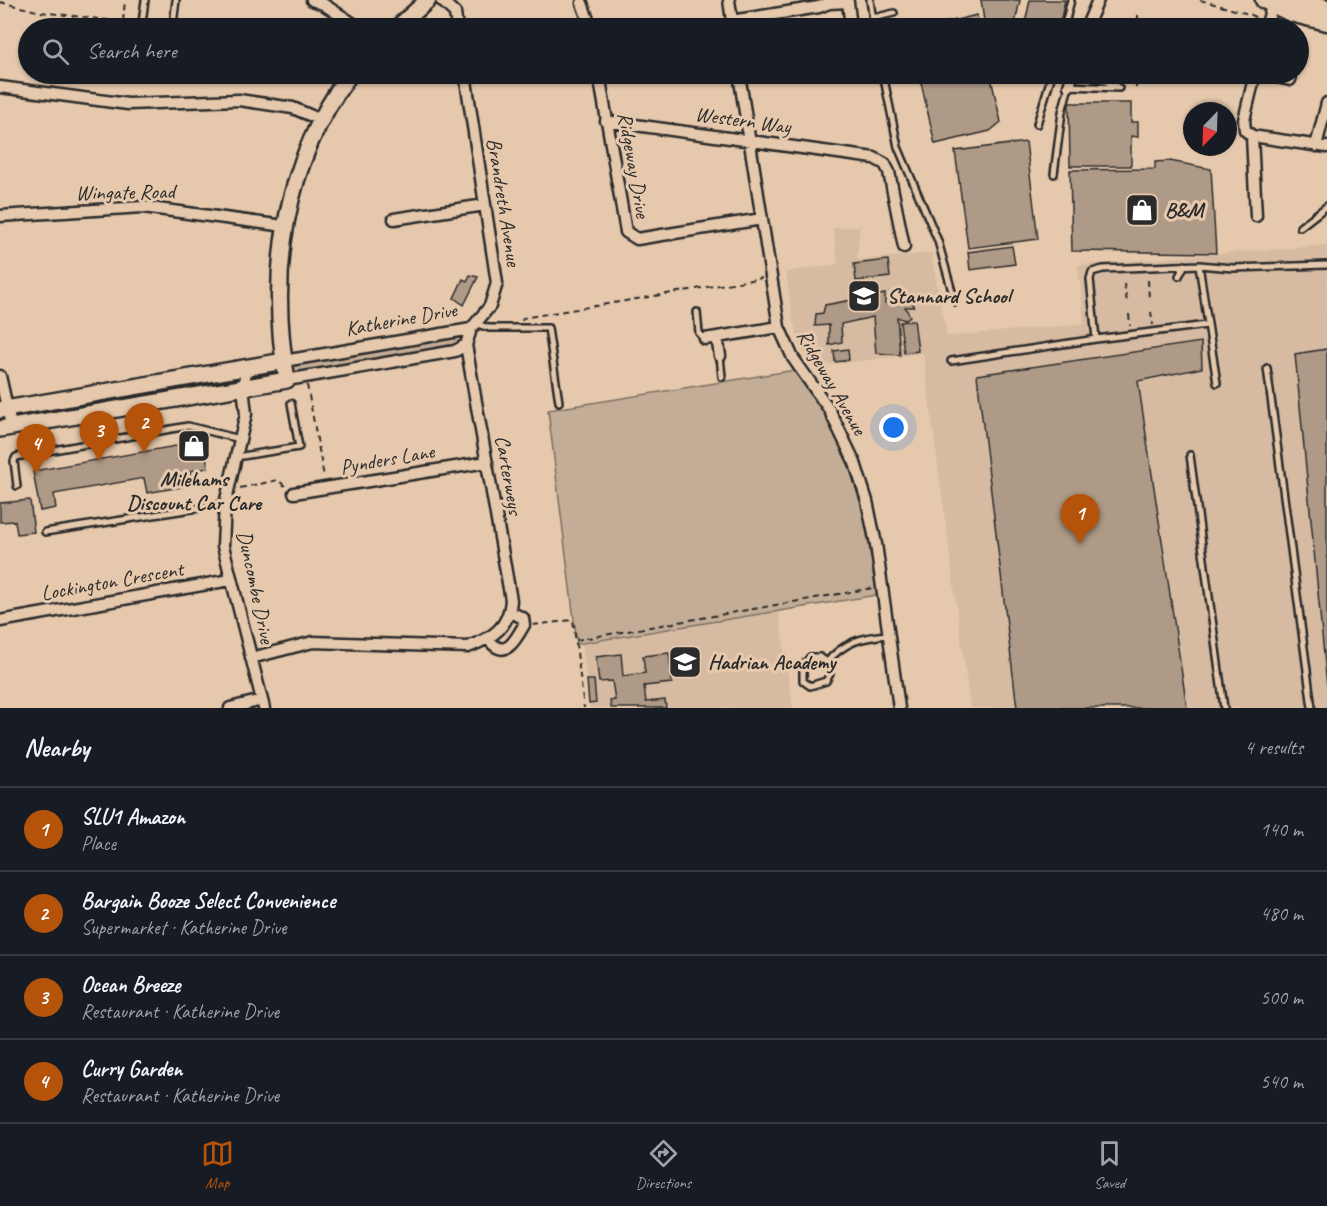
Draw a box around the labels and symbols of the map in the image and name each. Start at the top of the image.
street label: Western Way [694,100,794,140]
north arrow [1183,102,1237,156]
street label: Ridgeway Drive [612,110,656,221]
street label: Brandreth Avenue [481,136,527,269]
street label: Wingate Road [75,178,178,206]
shop icon: B&M [1124,192,1160,228]
place label: B&M [1165,197,1206,223]
school or university icon: Stannard School [846,278,882,314]
place label: Stannard School [887,283,1015,309]
street label: Katherine Drive [343,296,460,342]
street label: Ridgeway Avenue [791,324,873,441]
pin: 2 [124,404,164,453]
pin: 3 [80,412,118,461]
your location [879,413,908,442]
pin: 4 [16,424,56,474]
shop icon: Milehams Discount Car Care [176,428,212,464]
street label: Carterweys [489,433,529,518]
street label: Pynders Lane [338,438,437,480]
place label: Milehams Discount Car Care [127,466,263,516]
pin: 1 [1060,494,1100,544]
street label: Duncombe Drive [231,528,281,647]
street label: Lockington Crescent [39,555,187,606]
school or university icon: Hadrian Academy [667,644,703,680]
place label: Hadrian Academy [708,649,837,675]

